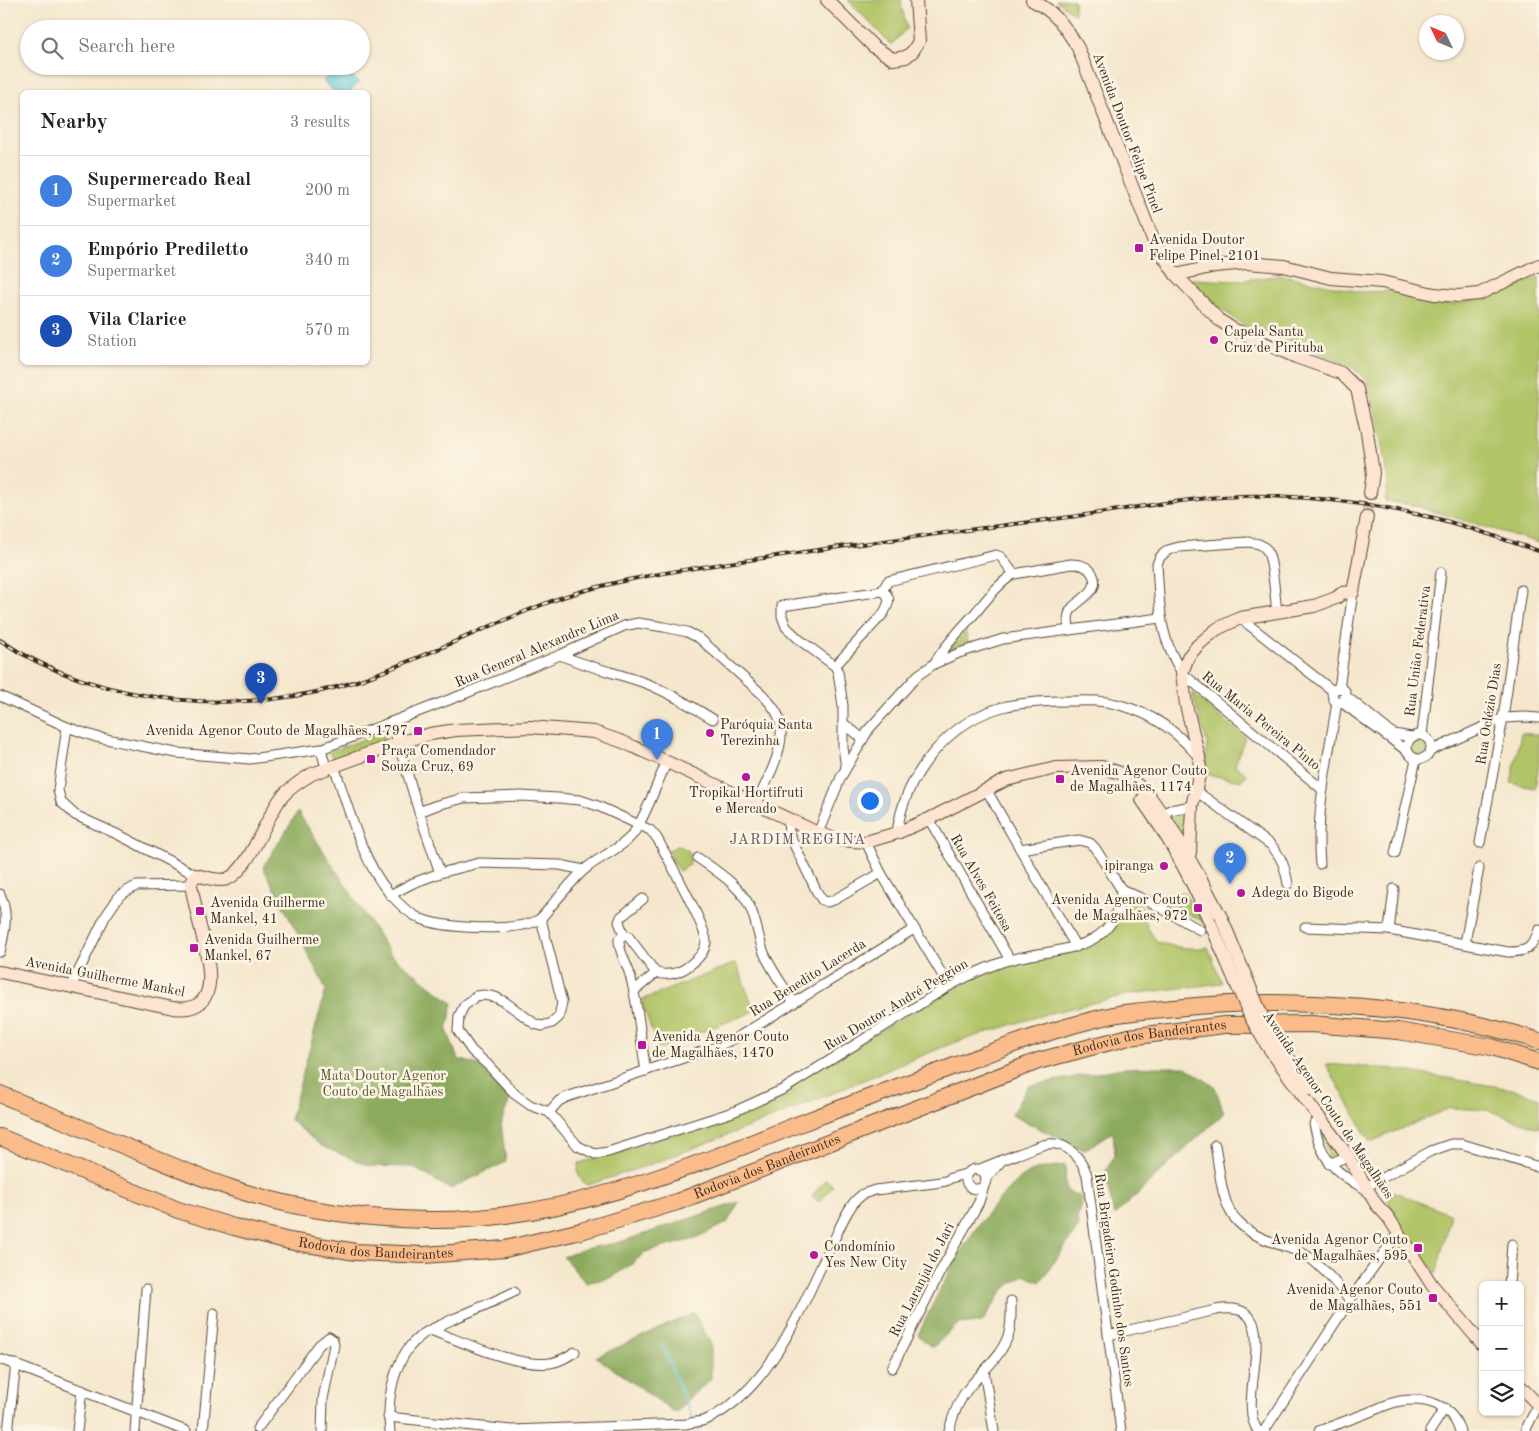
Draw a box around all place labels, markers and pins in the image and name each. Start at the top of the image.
place label: Avenida Doutor Felipe Pinel, 2101 [1149,233,1260,263]
marker: Avenida Doutor Felipe Pinel, 2101 [1133,242,1145,254]
place label: Capela Santa Cruz de Pirituba [1224,325,1324,355]
marker: Capela Santa Cruz de Pirituba [1208,334,1220,346]
pin: 3 [245,663,277,704]
place label: Paróquia Santa Terezinha [720,718,813,748]
pin: 1 [641,719,673,760]
place label: Avenida Agenor Couto de Magalhães, 1797 [145,724,408,738]
marker: Avenida Agenor Couto de Magalhães, 1797 [412,725,424,737]
marker: Paróquia Santa Terezinha [704,727,716,739]
place label: Praça Comendador Souza Cruz, 69 [381,744,496,774]
marker: Praça Comendador Souza Cruz, 69 [365,753,377,765]
place label: Avenida Agenor Couto de Magalhães, 1174 [1070,764,1207,794]
marker: Tropikal Hortifruti e Mercado [740,771,752,783]
marker: Avenida Agenor Couto de Magalhães, 1174 [1054,773,1066,785]
place label: Tropikal Hortifruti e Mercado [689,786,803,816]
pin: 2 [1214,843,1246,884]
place label: ipiranga [1104,859,1154,873]
marker: ipiranga [1158,860,1170,872]
place label: Adega do Bigode [1251,886,1354,900]
marker: Adega do Bigode [1235,887,1247,899]
place label: Avenida Agenor Couto de Magalhães, 972 [1051,893,1188,923]
place label: Avenida Guilherme Mankel, 41 [210,896,325,926]
marker: Avenida Agenor Couto de Magalhães, 972 [1192,902,1204,914]
marker: Avenida Guilherme Mankel, 41 [194,905,206,917]
place label: Avenida Guilherme Mankel, 67 [204,933,319,963]
marker: Avenida Guilherme Mankel, 67 [188,942,200,954]
place label: Avenida Agenor Couto de Magalhães, 1470 [652,1030,789,1060]
marker: Avenida Agenor Couto de Magalhães, 1470 [636,1039,648,1051]
place label: Avenida Agenor Couto de Magalhães, 595 [1271,1233,1408,1263]
place label: Condomínio Yes New City [824,1240,908,1270]
marker: Avenida Agenor Couto de Magalhães, 595 [1412,1242,1424,1254]
marker: Condomínio Yes New City [808,1249,820,1261]
place label: Avenida Agenor Couto de Magalhães, 551 [1286,1283,1423,1313]
marker: Avenida Agenor Couto de Magalhães, 551 [1427,1292,1439,1304]

